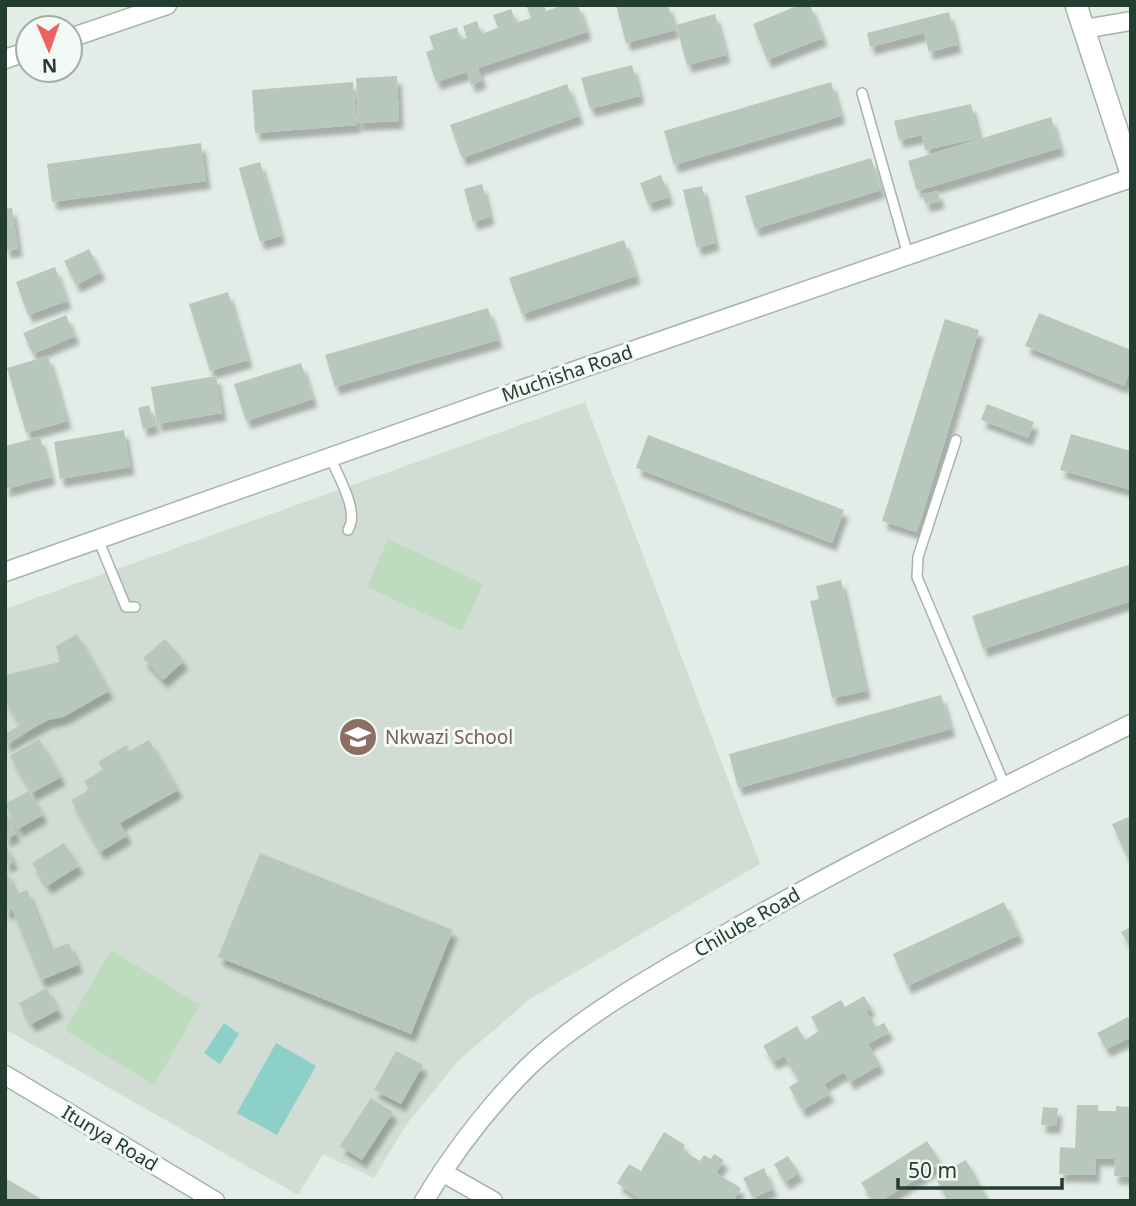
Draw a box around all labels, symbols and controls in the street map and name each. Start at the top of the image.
north arrow [14,14,84,84]
text: N [41,53,58,79]
street label: Muchisha Road [498,338,636,408]
school or university icon: Nkwazi School [337,716,379,758]
place label: Nkwazi School [385,724,513,750]
street label: Chilube Road [689,881,805,963]
street label: Itunya Road [57,1099,163,1177]
scale bar [898,1146,1062,1190]
text: 50 m [908,1156,957,1184]

